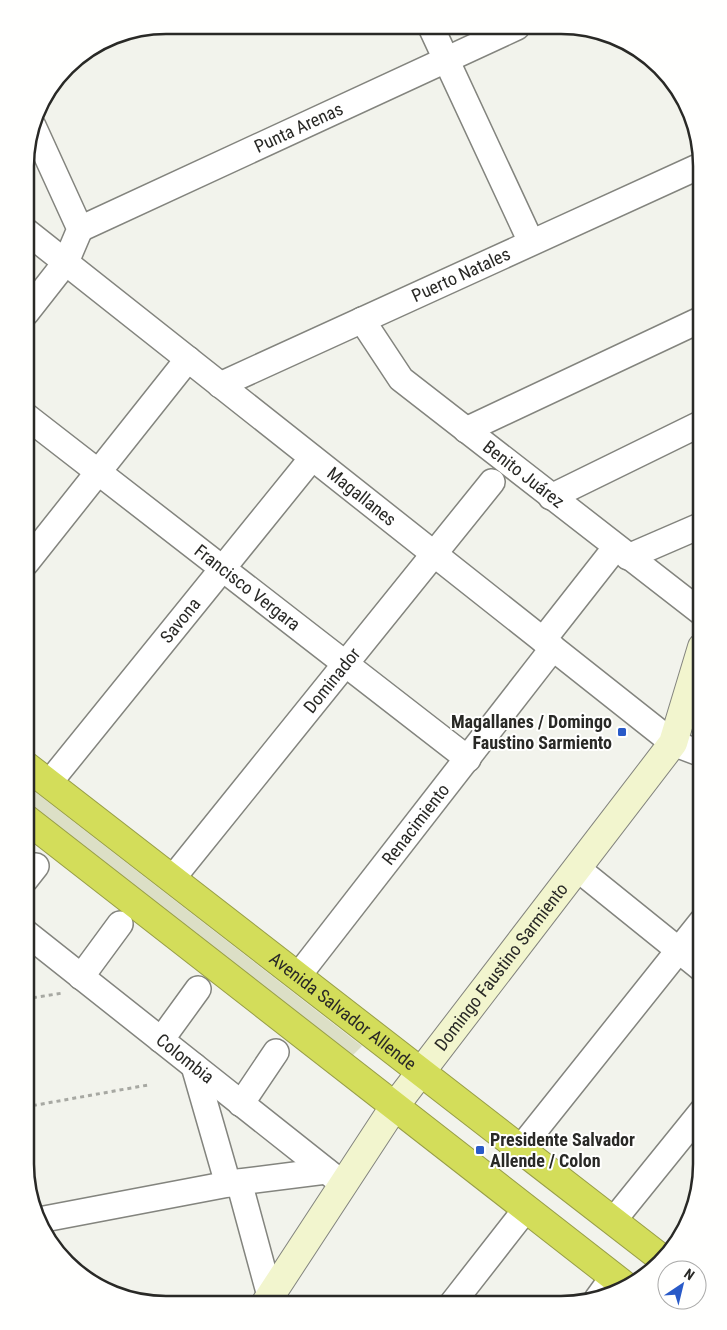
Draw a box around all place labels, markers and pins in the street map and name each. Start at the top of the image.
place label: Magallanes / Domingo Faustino Sarmiento [451,711,612,753]
marker: Magallanes / Domingo Faustino Sarmiento [616,726,628,738]
place label: Presidente Salvador Allende / Colon [490,1129,635,1171]
marker: Presidente Salvador Allende / Colon [474,1144,486,1156]

